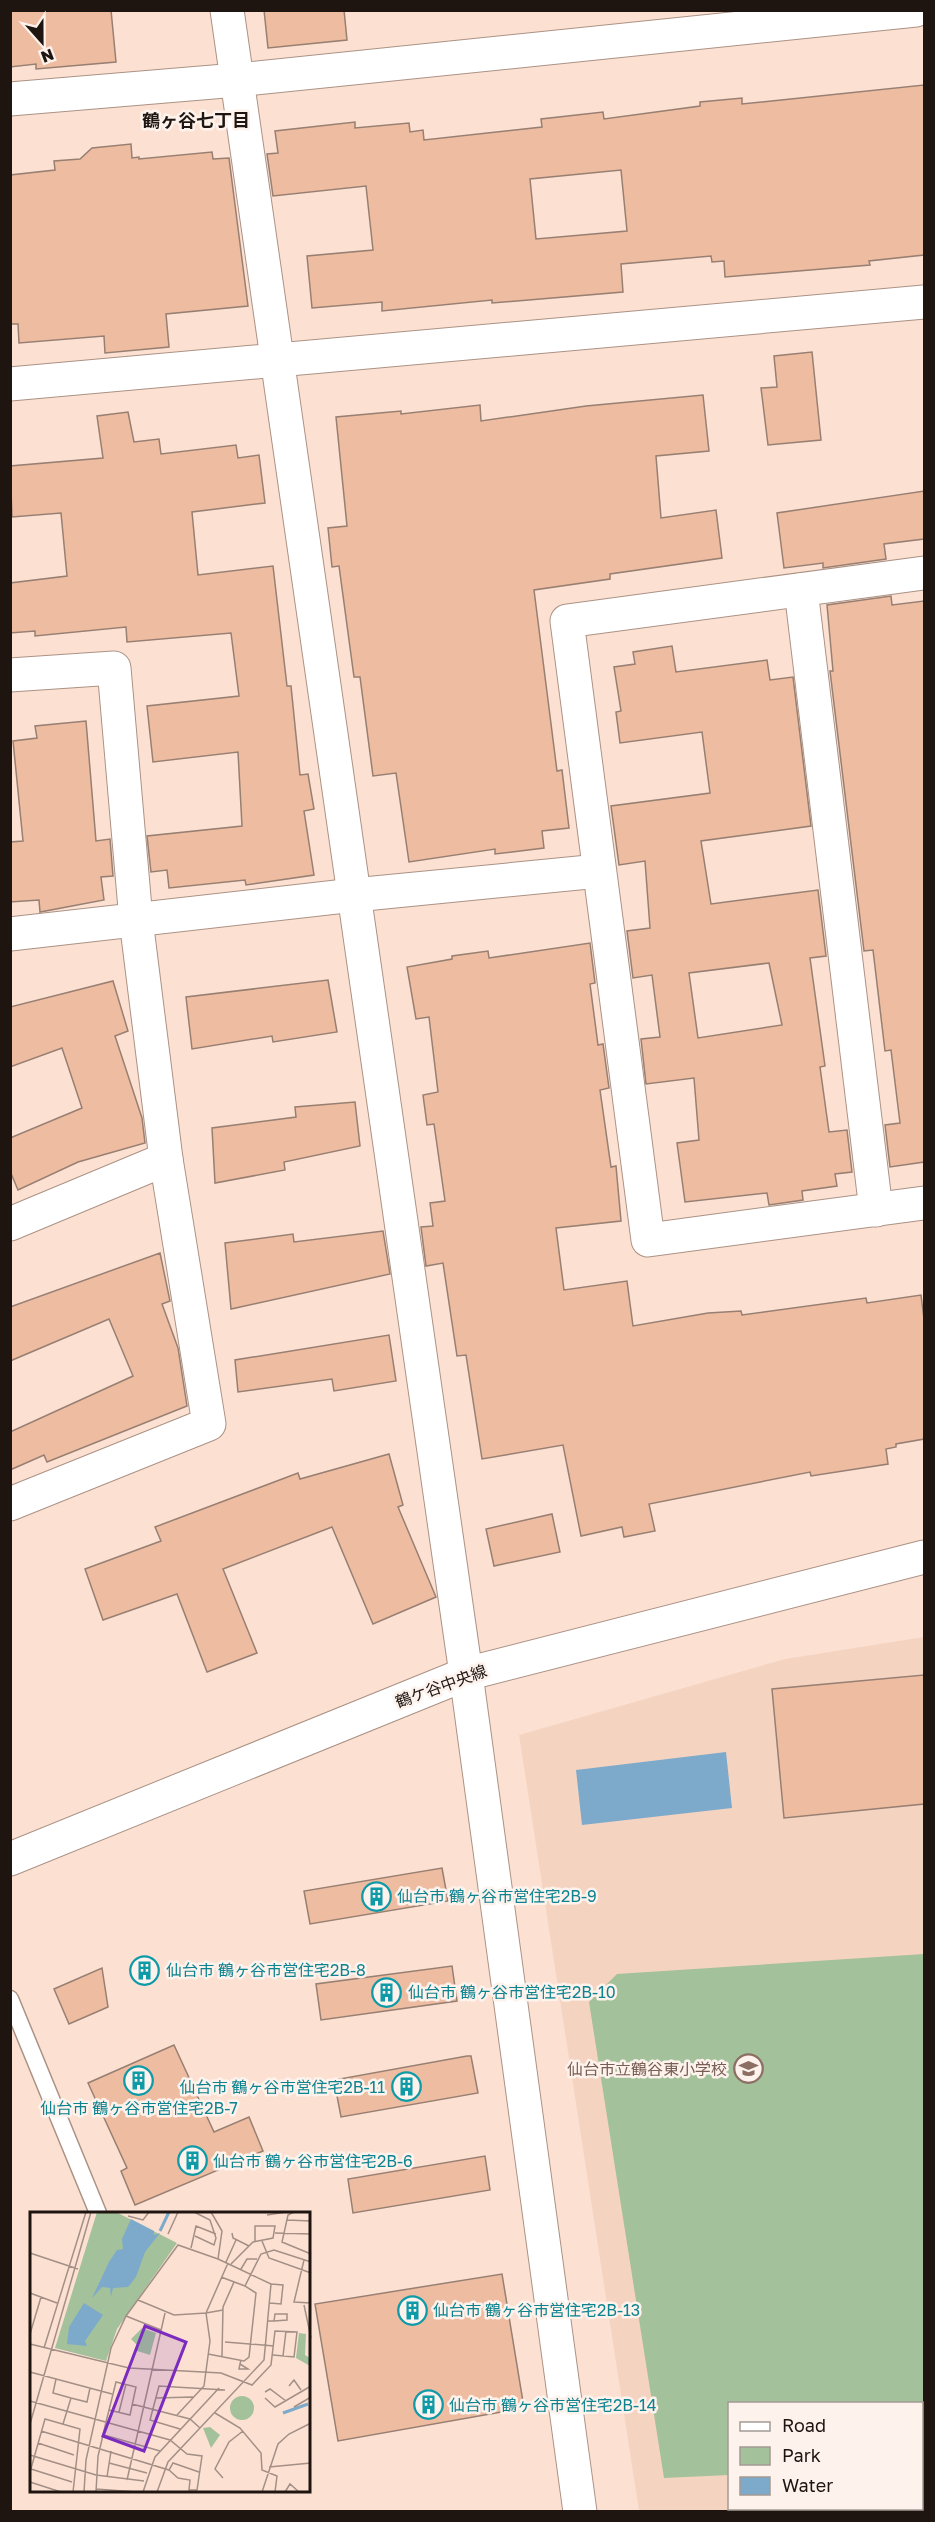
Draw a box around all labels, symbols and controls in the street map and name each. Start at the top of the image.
north arrow [12,12,72,72]
text: N [38,44,57,68]
district label: 鶴ヶ谷七丁目 [142,109,250,131]
street label: 鶴ケ谷中央線 [392,1660,490,1712]
building icon: 仙台市 鶴ヶ谷市営住宅2B-9 [360,1880,392,1912]
place label: 仙台市 鶴ヶ谷市営住宅2B-9 [397,1886,597,1906]
building icon: 仙台市 鶴ヶ谷市営住宅2B-8 [129,1954,161,1986]
place label: 仙台市 鶴ヶ谷市営住宅2B-8 [166,1960,366,1980]
building icon: 仙台市 鶴ヶ谷市営住宅2B-10 [371,1976,403,2008]
place label: 仙台市 鶴ヶ谷市営住宅2B-10 [408,1982,616,2002]
school or university icon: 仙台市立鶴谷東小学校 [732,2053,764,2085]
place label: 仙台市立鶴谷東小学校 [567,2059,727,2079]
building icon: 仙台市 鶴ヶ谷市営住宅2B-7 [123,2064,155,2096]
building icon: 仙台市 鶴ヶ谷市営住宅2B-11 [390,2071,422,2103]
place label: 仙台市 鶴ヶ谷市営住宅2B-11 [179,2077,385,2097]
place label: 仙台市 鶴ヶ谷市営住宅2B-7 [40,2098,238,2118]
building icon: 仙台市 鶴ヶ谷市営住宅2B-6 [176,2145,208,2177]
place label: 仙台市 鶴ヶ谷市営住宅2B-6 [213,2151,413,2171]
inset map [30,2212,310,2492]
building icon: 仙台市 鶴ヶ谷市営住宅2B-13 [396,2294,428,2326]
place label: 仙台市 鶴ヶ谷市営住宅2B-13 [433,2300,640,2320]
building icon: 仙台市 鶴ヶ谷市営住宅2B-14 [412,2389,444,2421]
place label: 仙台市 鶴ヶ谷市営住宅2B-14 [449,2395,657,2415]
legend [728,2402,923,2510]
text: Road [782,2414,826,2436]
text: Park [782,2444,821,2466]
text: Water [782,2474,833,2496]

